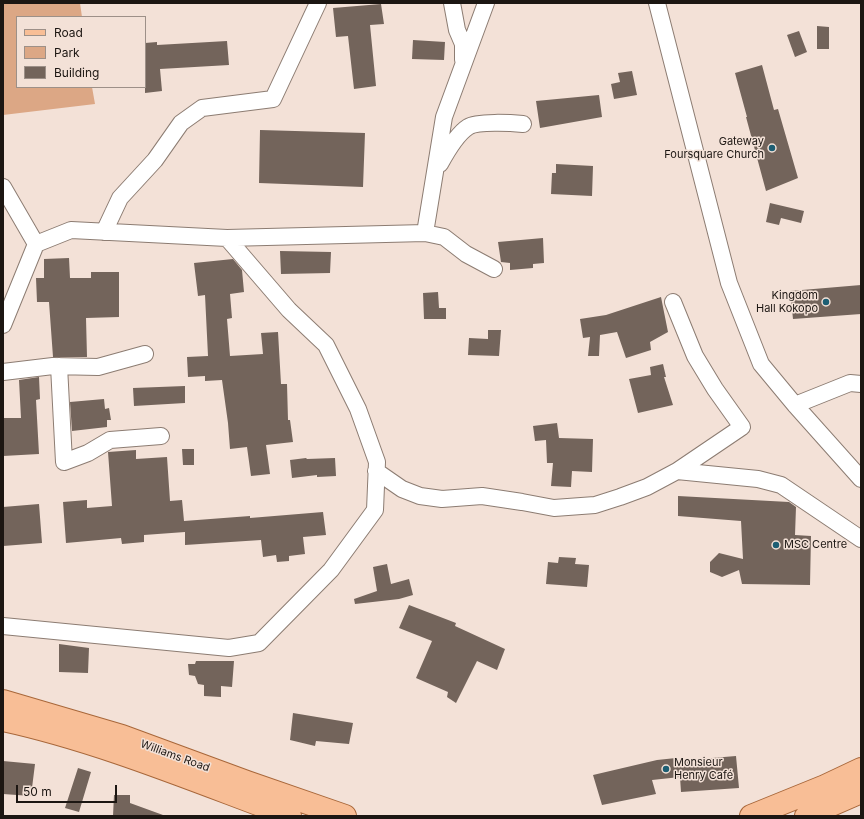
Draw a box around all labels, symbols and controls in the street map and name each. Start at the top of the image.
legend [16,16,146,88]
text: Road [54,25,83,40]
text: Park [54,45,80,60]
text: Building [54,65,99,80]
place label: Gateway Foursquare Church [664,135,764,161]
marker: Gateway Foursquare Church [767,143,777,153]
place label: Kingdom Hall Kokopo [756,289,818,315]
marker: Kingdom Hall Kokopo [821,297,831,307]
place label: MSC Centre [784,538,847,552]
marker: MSC Centre [771,540,781,550]
street label: Williams Road [139,737,211,775]
place label: Monsieur Henry Café [674,756,733,782]
marker: Monsieur Henry Café [661,764,671,774]
scale bar [18,777,119,803]
text: 50 m [23,784,52,799]

